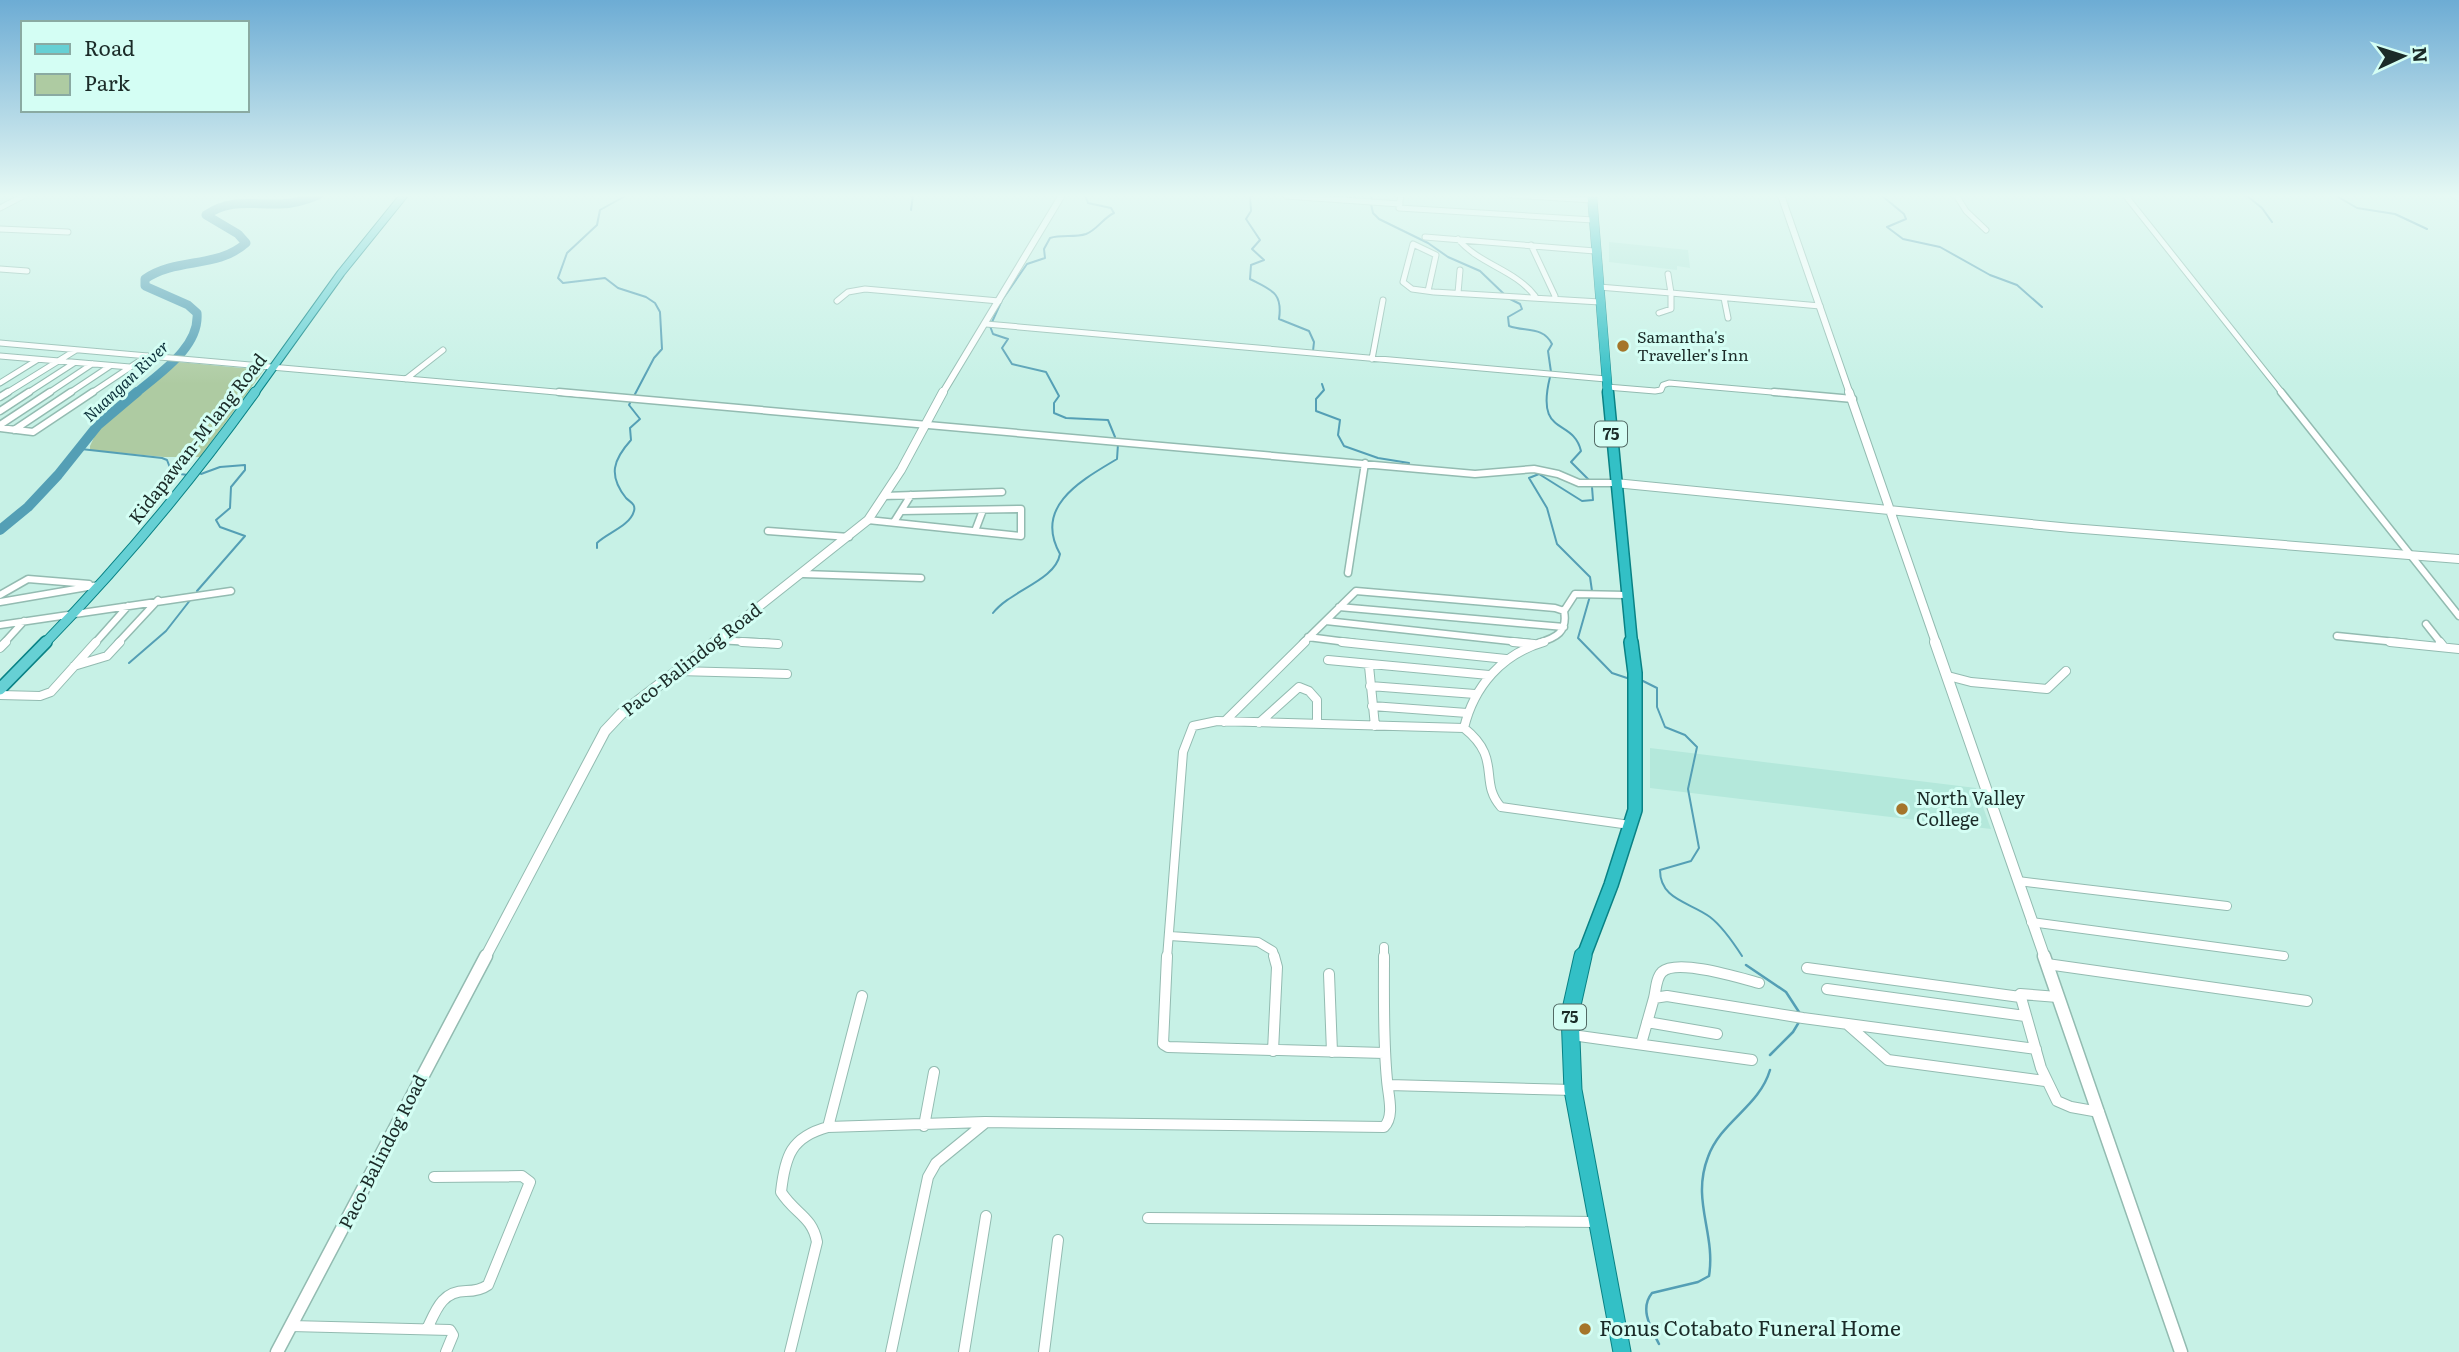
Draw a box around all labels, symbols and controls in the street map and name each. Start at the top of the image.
legend [21,21,248,112]
north arrow [2368,21,2438,91]
text: Road [84,31,135,62]
text: N [2406,46,2435,64]
text: Park [84,66,130,97]
place label: Samantha's Traveller's Inn [1637,324,1749,366]
water label: Nuangan River [77,334,174,427]
marker: Samantha's Traveller's Inn [1615,338,1631,354]
street label: Kidapawan-M'lang Road [121,347,272,529]
road number: 75 [1595,422,1627,446]
street label: Paco-Balindog Road [616,596,767,722]
place label: North Valley College [1916,784,2025,832]
marker: North Valley College [1894,801,1910,817]
road number: 75 [1554,1004,1586,1030]
street label: Paco-Balindog Road [331,1069,432,1233]
place label: Fonus Cotabato Funeral Home [1599,1311,1901,1342]
marker: Fonus Cotabato Funeral Home [1577,1321,1593,1337]

